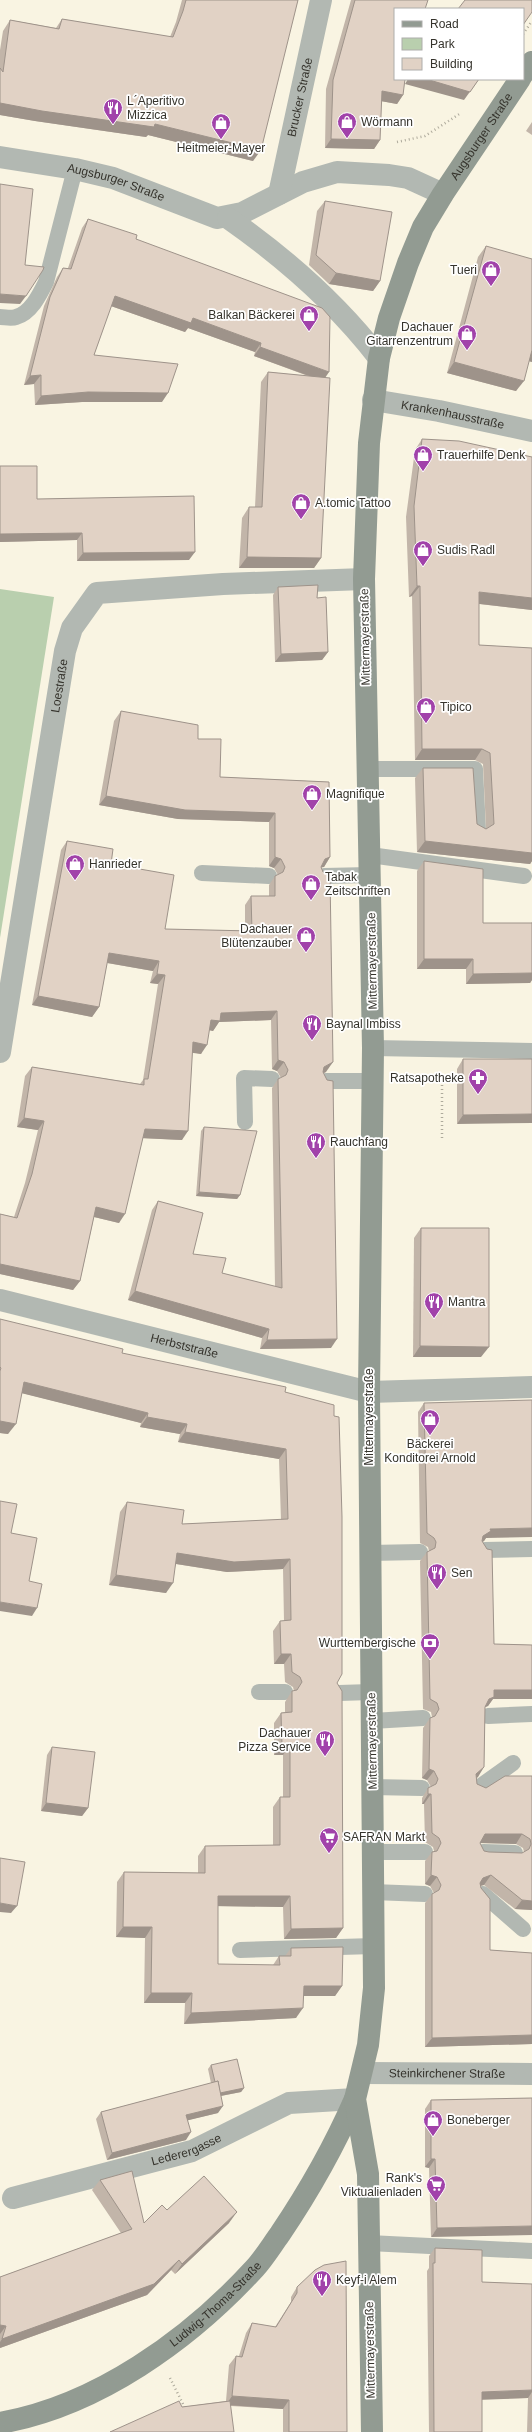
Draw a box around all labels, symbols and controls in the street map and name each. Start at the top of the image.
legend [394,8,524,80]
text: Road [430,17,459,31]
text: Park [430,37,456,51]
street label: Brucker Straße [285,56,315,138]
text: Building [430,57,473,71]
street label: Augsburger Straße [447,90,516,183]
place label: L´Aperitivo Mizzica [127,94,185,122]
restaurant icon: L´Aperitivo Mizzica [102,97,124,125]
shop icon: Wörmann [336,111,358,139]
shop icon: Heitmeier-Mayer [210,112,232,140]
place label: Wörmann [361,115,413,129]
place label: Heitmeier-Mayer [177,141,265,155]
street label: Augsburger Straße [66,161,167,204]
shop icon: Tueri [480,259,502,287]
place label: Tueri [450,263,477,277]
shop icon: Balkan Bäckerei [298,304,320,332]
place label: Balkan Bäckerei [208,308,295,322]
place label: Dachauer Gitarrenzentrum [366,320,453,348]
shop icon: Dachauer Gitarrenzentrum [456,323,478,351]
street label: Krankenhausstraße [400,398,506,432]
shop icon: Trauerhilfe Denk [412,444,434,472]
place label: Trauerhilfe Denk [437,448,526,462]
shop icon: A.tomic Tattoo [290,492,312,520]
place label: A.tomic Tattoo [315,496,391,510]
shop icon: Sudis Radl [412,539,434,567]
place label: Sudis Radl [437,543,495,557]
street label: Mittermayerstraße [357,588,373,686]
street label: Loestraße [48,658,71,714]
shop icon: Tipico [415,696,437,724]
place label: Tipico [440,700,472,714]
shop icon: Magnifique [301,783,323,811]
place label: Magnifique [326,787,385,801]
shop icon: Hanrieder [64,853,86,881]
place label: Hanrieder [89,857,142,871]
place label: Tabak Zeitschriften [325,870,390,898]
shop icon: Tabak Zeitschriften [300,873,322,901]
street label: Mittermayerstraße [364,912,380,1010]
place label: Dachauer Blütenzauber [221,922,292,950]
shop icon: Dachauer Blütenzauber [295,925,317,953]
restaurant icon: Baynal Imbiss [301,1013,323,1041]
place label: Baynal Imbiss [326,1017,401,1031]
pharmacy icon: Ratsapotheke [467,1067,489,1095]
place label: Ratsapotheke [390,1071,464,1085]
restaurant icon: Rauchfang [305,1131,327,1159]
place label: Rauchfang [330,1135,388,1149]
restaurant icon: Mantra [423,1291,445,1319]
place label: Mantra [448,1295,486,1309]
street label: Herbststraße [149,1331,220,1361]
street label: Mittermayerstraße [362,1368,376,1466]
shop icon: Bäckerei Konditorei Arnold [419,1408,441,1436]
place label: Bäckerei Konditorei Arnold [384,1437,476,1465]
restaurant icon: Sen [426,1562,448,1590]
place label: Sen [451,1566,472,1580]
bank icon: Wurttembergische [419,1632,441,1660]
place label: Wurttembergische [319,1636,416,1650]
street label: Mittermayerstraße [364,1692,380,1790]
place label: Dachauer Pizza Service [238,1726,311,1754]
restaurant icon: Dachauer Pizza Service [314,1729,336,1757]
supermarket icon: SAFRAN Markt [318,1826,340,1854]
place label: SAFRAN Markt [343,1830,426,1844]
street label: Steinkirchener Straße [389,2066,505,2081]
shop icon: Boneberger [422,2109,444,2137]
place label: Boneberger [447,2113,510,2127]
street label: Lederergasse [150,2131,224,2168]
place label: Rank's Viktualienladen [341,2171,422,2199]
supermarket icon: Rank's Viktualienladen [425,2174,447,2202]
street label: Ludwig-Thoma-Straße [167,2258,265,2350]
restaurant icon: Keyf-i Alem [311,2269,333,2297]
place label: Keyf-i Alem [336,2273,397,2287]
street label: Mittermayerstraße [362,2301,378,2399]

